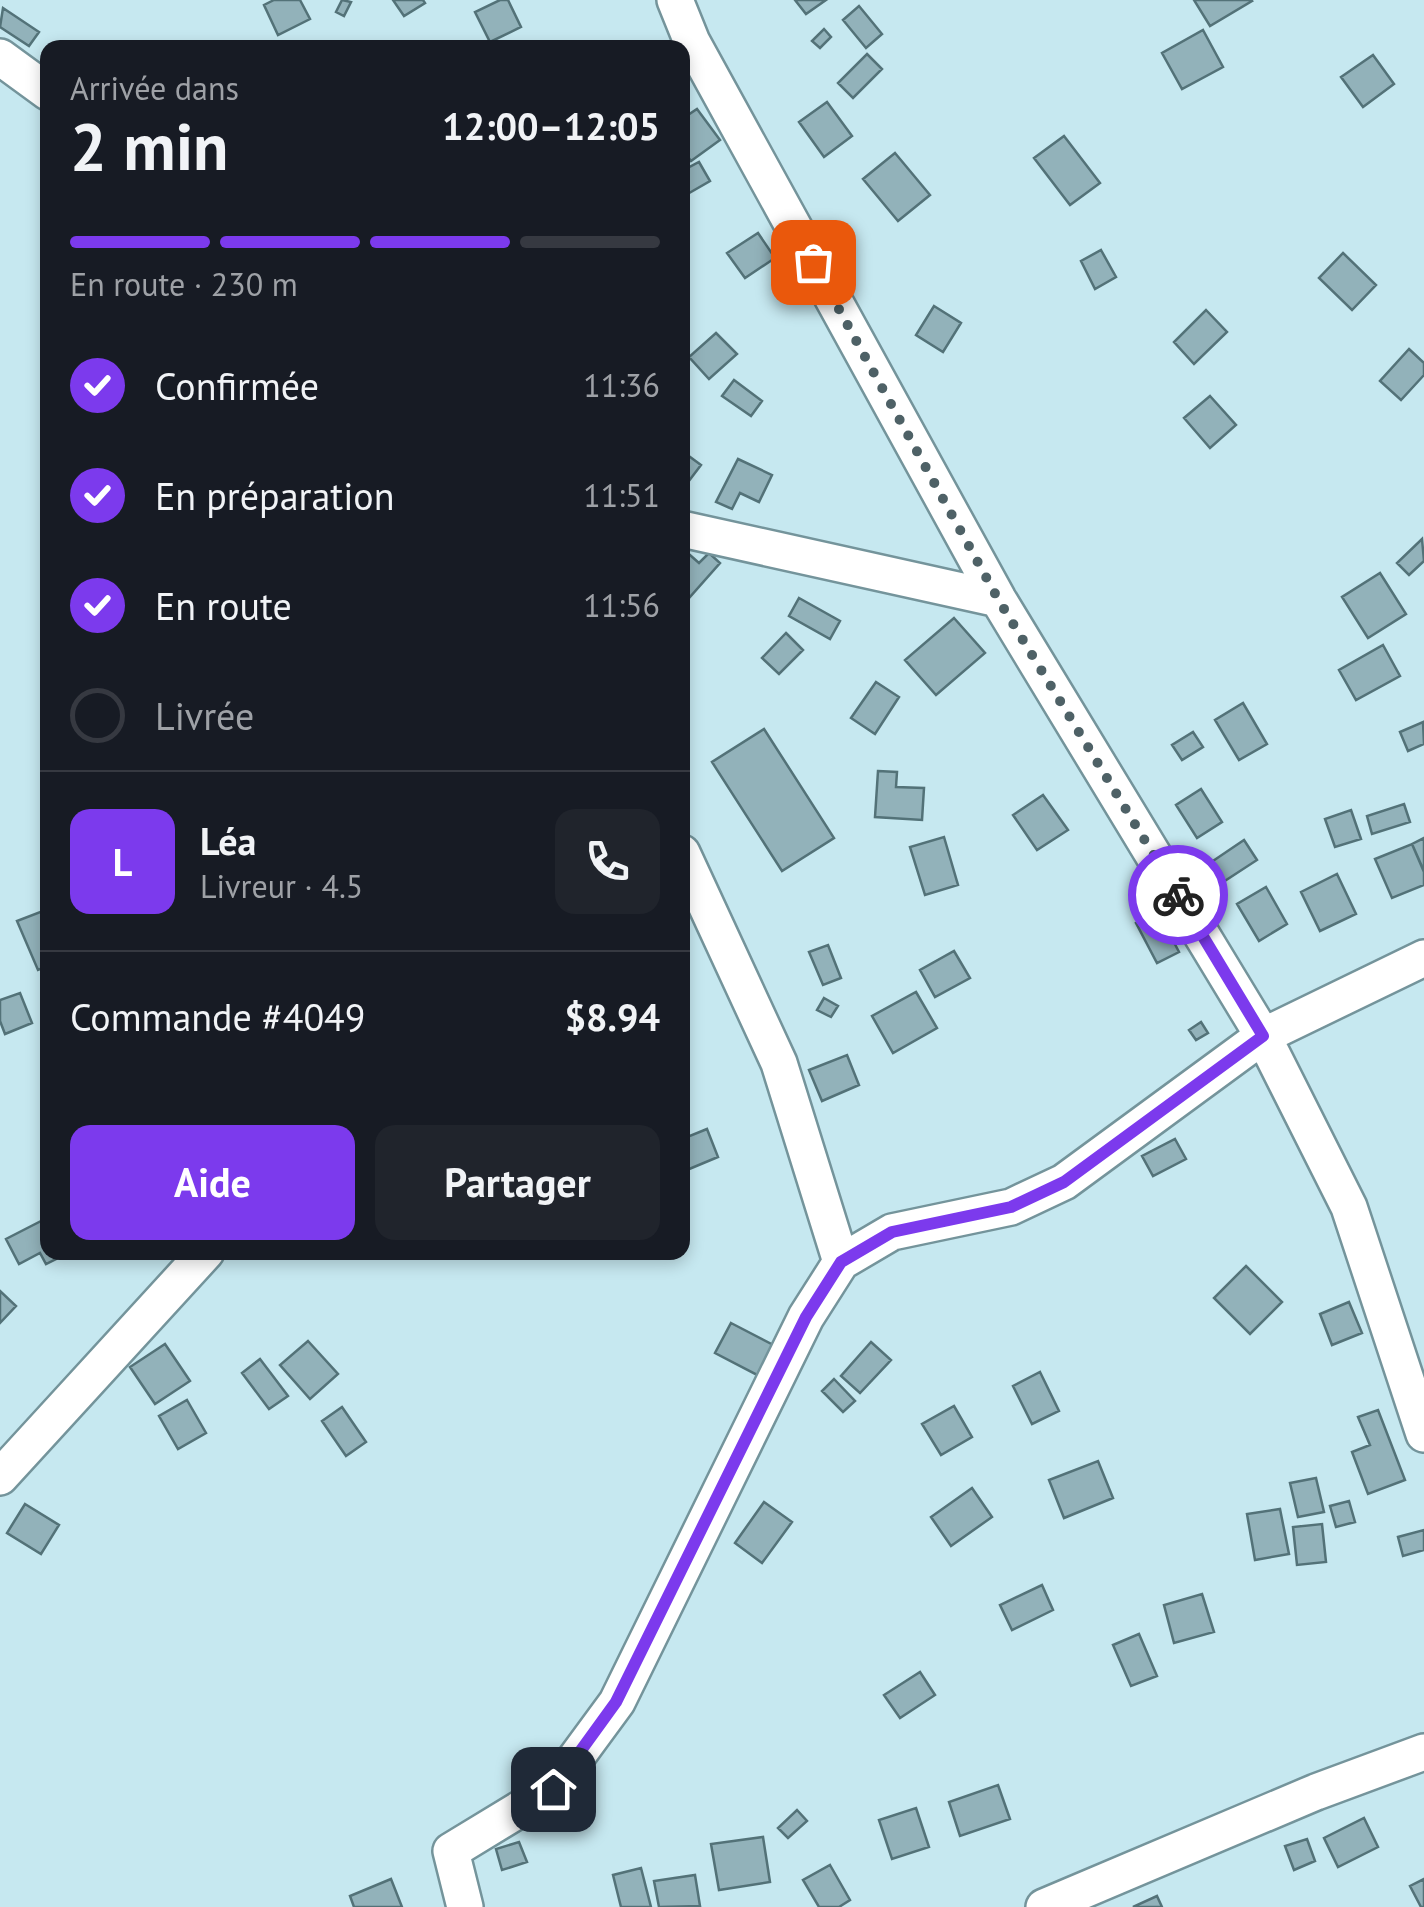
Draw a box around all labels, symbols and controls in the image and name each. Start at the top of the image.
text: Arrivée dans [70,67,239,109]
text: 12:00–12:05 [442,101,660,150]
text: 2 min [70,104,229,188]
pin [771,220,856,305]
icon: bag [786,235,841,290]
text: En route · 230 m [70,263,298,305]
icon: check [70,358,125,413]
text: Confirmée [155,361,319,410]
text: 11:36 [583,364,660,406]
icon: check [70,468,125,523]
text: En préparation [155,471,394,520]
text: 11:51 [583,474,660,516]
icon: check [70,578,125,633]
text: En route [155,581,292,630]
text: 11:56 [583,584,660,626]
text: Livrée [155,691,254,740]
button: phone [555,809,660,914]
text: Léa [200,816,256,865]
text: L [113,837,132,886]
courier [1128,845,1228,945]
text: Livreur · 4.5 [200,865,363,907]
icon: bike [1151,868,1206,923]
text: Commande #4049 [70,992,366,1041]
text: $8.94 [564,992,660,1041]
button: Aide [70,1125,355,1240]
button: Partager [375,1125,660,1240]
pin [511,1747,596,1832]
icon: home [526,1762,581,1817]

